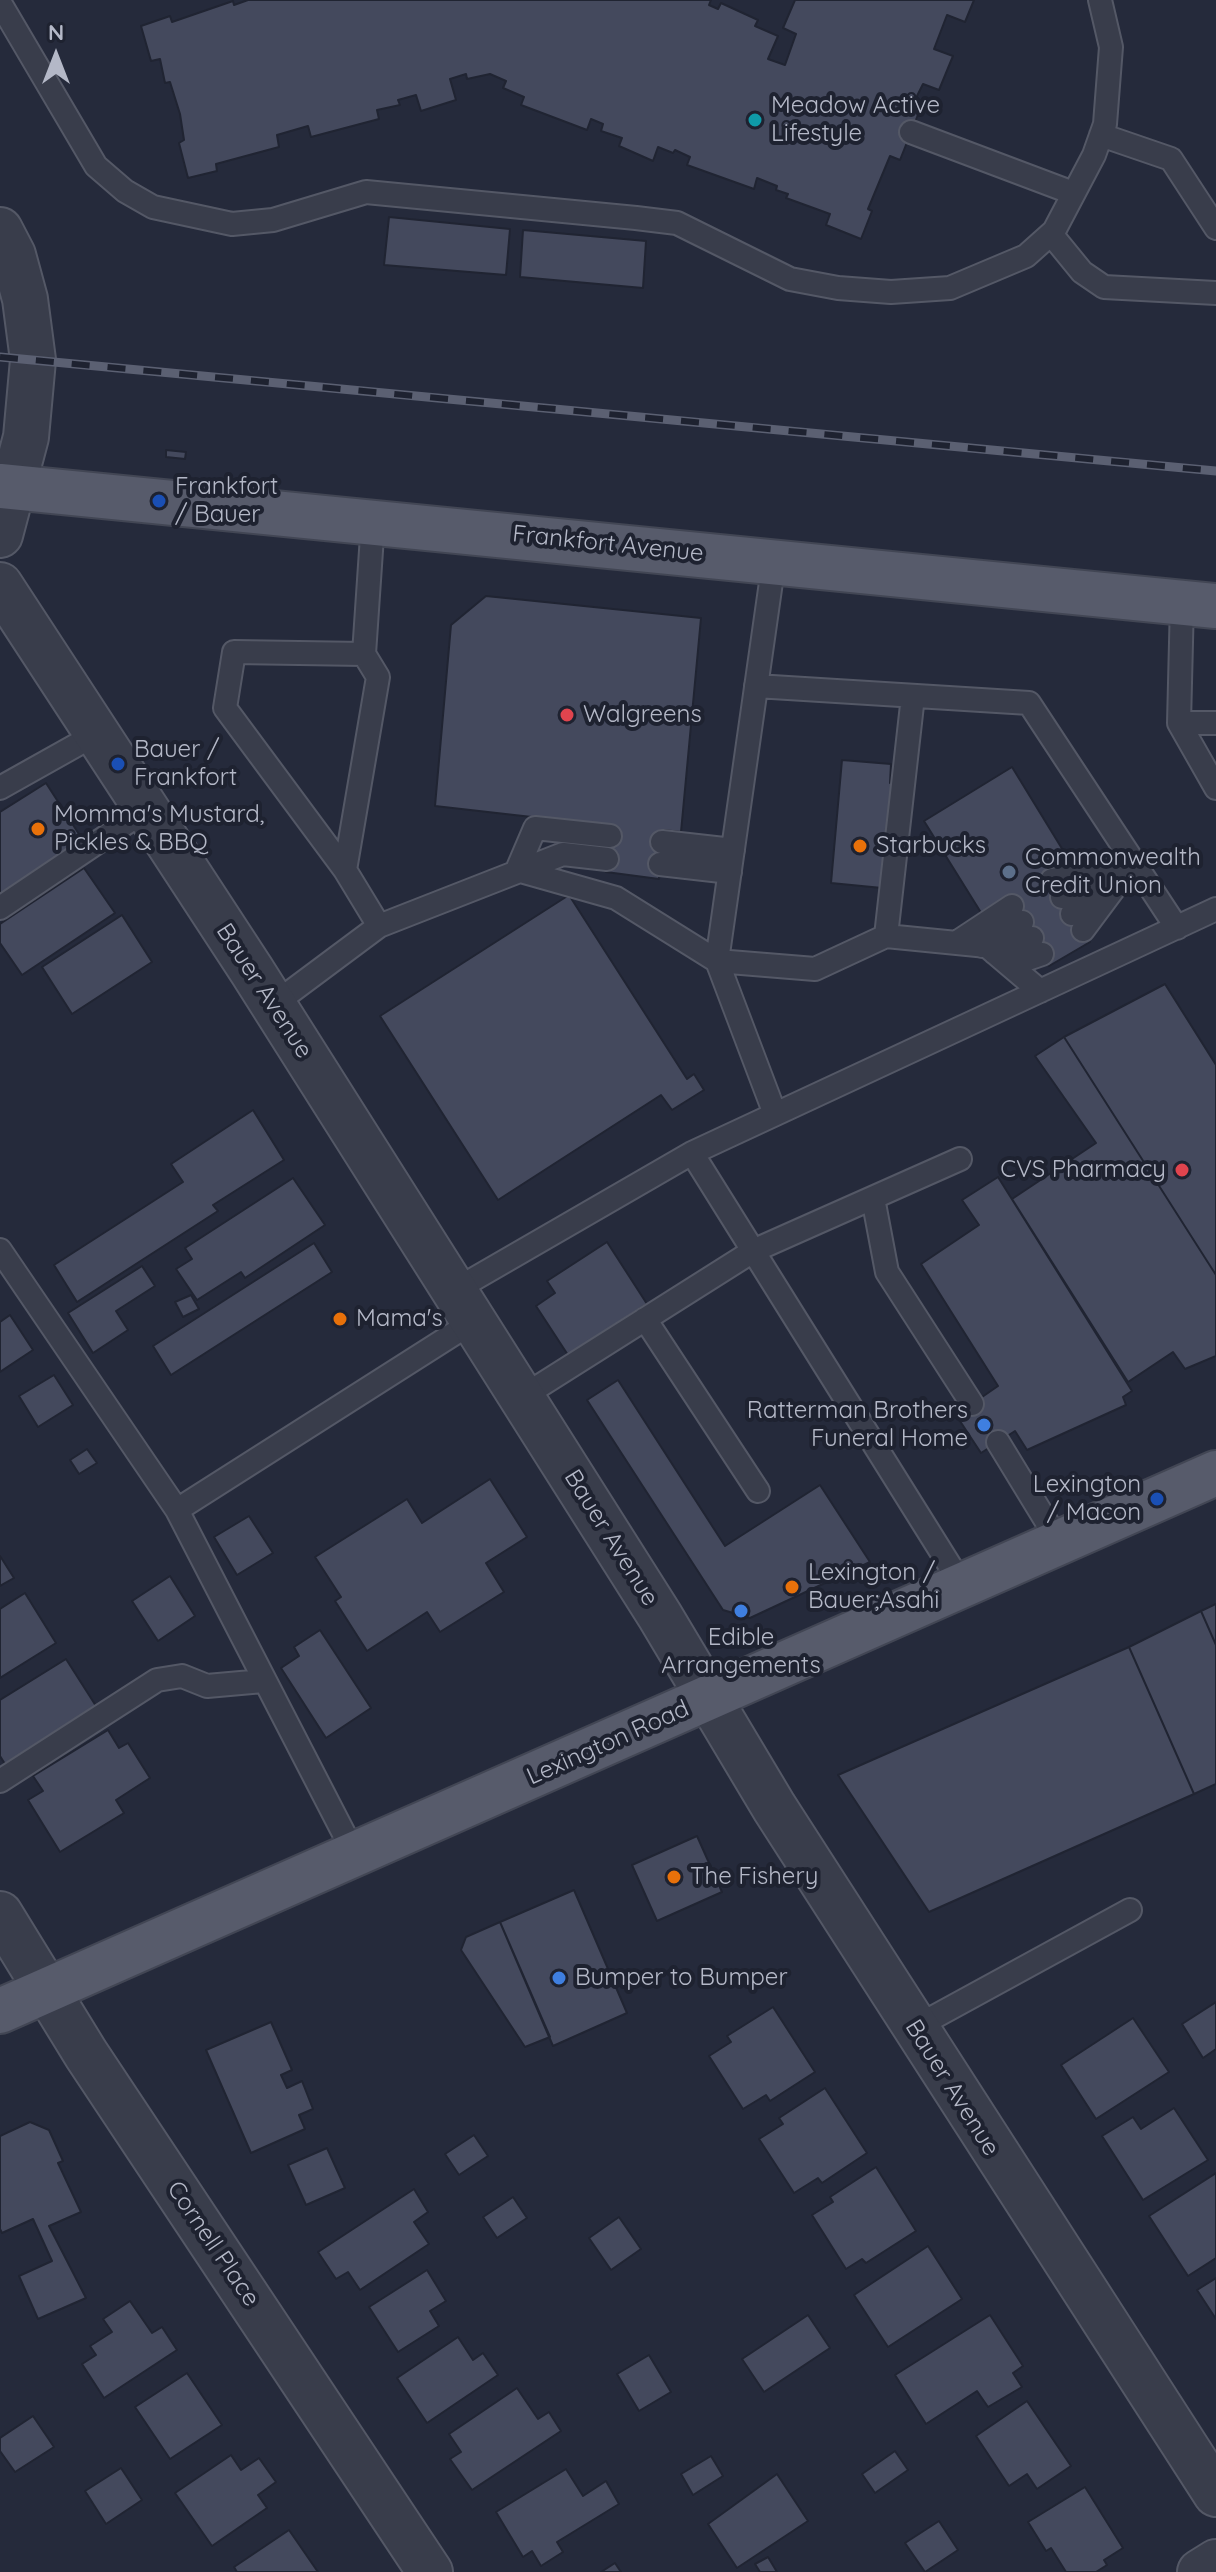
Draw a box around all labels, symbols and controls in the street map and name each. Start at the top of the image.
north arrow [16,16,96,96]
text: N [48,18,64,46]
place label: Meadow Active Lifestyle [771,92,940,148]
marker: Meadow Active Lifestyle [746,111,764,129]
place label: Frankfort / Bauer [175,473,278,529]
marker: Frankfort / Bauer [150,492,168,510]
street label: Frankfort Avenue [511,520,705,568]
place label: Walgreens [583,701,702,729]
marker: Walgreens [558,706,576,724]
place label: Bauer / Frankfort [134,736,237,792]
marker: Bauer / Frankfort [109,755,127,773]
place label: Momma's Mustard, Pickles & BBQ [54,801,264,857]
marker: Momma's Mustard, Pickles & BBQ [29,820,47,838]
place label: Starbucks [876,832,986,860]
marker: Starbucks [851,837,869,855]
place label: Commonwealth Credit Union [1025,844,1201,900]
marker: Commonwealth Credit Union [1000,863,1018,881]
street label: Bauer Avenue [210,918,318,1064]
place label: CVS Pharmacy [1000,1156,1166,1184]
marker: CVS Pharmacy [1173,1161,1191,1179]
place label: Mama's [356,1305,443,1333]
marker: Mama's [331,1310,349,1328]
place label: Ratterman Brothers Funeral Home [747,1397,968,1453]
marker: Ratterman Brothers Funeral Home [975,1416,993,1434]
street label: Bauer Avenue [558,1465,664,1611]
place label: Lexington / Macon [1033,1471,1141,1527]
marker: Lexington / Macon [1148,1490,1166,1508]
place label: Lexington / Bauer;Asahi [808,1559,939,1615]
marker: Lexington / Bauer;Asahi [783,1578,801,1596]
marker: Edible Arrangements [732,1602,750,1620]
place label: Edible Arrangements [661,1624,821,1680]
street label: Lexington Road [523,1694,693,1792]
place label: The Fishery [690,1863,818,1891]
marker: The Fishery [665,1868,683,1886]
place label: Bumper to Bumper [575,1964,788,1992]
marker: Bumper to Bumper [550,1969,568,1987]
street label: Bauer Avenue [899,2015,1005,2161]
street label: Cornell Place [161,2176,265,2312]

